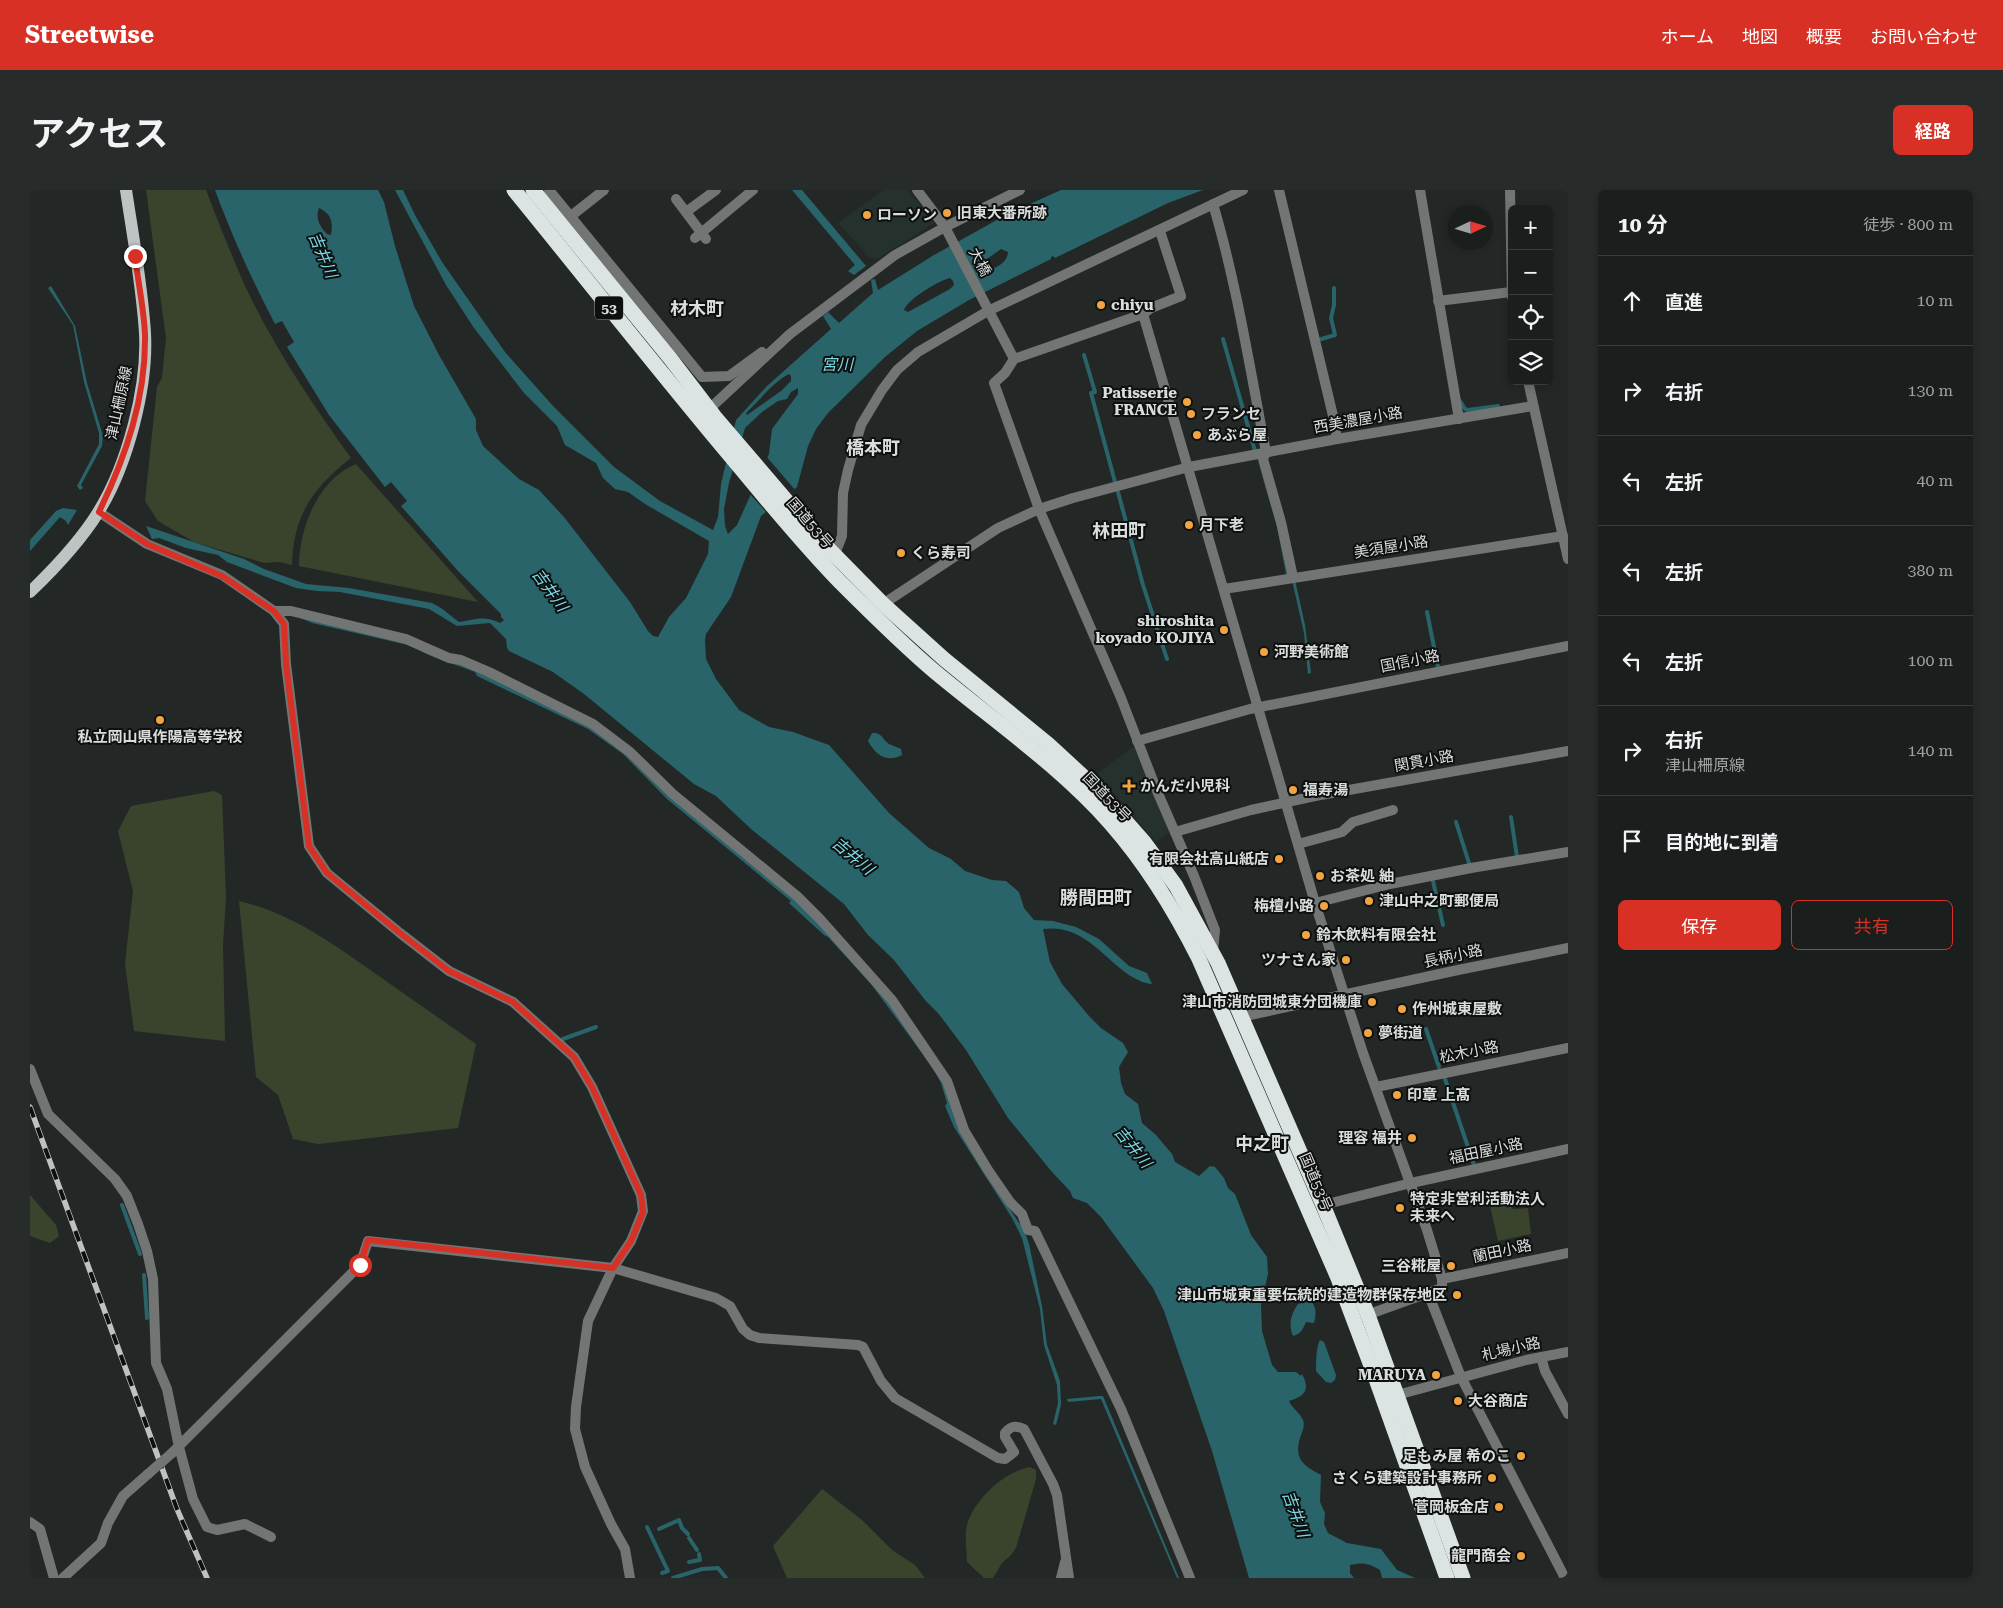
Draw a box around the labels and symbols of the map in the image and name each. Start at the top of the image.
place label: 旧東大番所跡 [957,204,1047,222]
north arrow [1448,205,1493,250]
place label: ローソン [877,206,937,224]
marker: 旧東大番所跡 [941,207,953,219]
marker: ローソン [861,209,873,221]
water label: 吉井川 [305,229,342,283]
route end [124,245,147,268]
street label: 大橋 [965,245,995,279]
road number: 53 [595,296,623,320]
place label: chiyu [1111,296,1154,314]
district label: 材木町 [670,298,724,319]
marker: chiyu [1095,299,1107,311]
water label: 宮川 [821,355,855,374]
street label: 津山柵原線 [102,364,136,442]
place label: Patisserie FRANCE [1102,384,1177,419]
marker: Patisserie FRANCE [1181,396,1193,408]
street label: 西美濃屋小路 [1312,403,1404,437]
place label: フランセ [1201,405,1261,423]
marker: フランセ [1185,408,1197,420]
place label: あぶら屋 [1207,426,1267,444]
marker: あぶら屋 [1191,429,1203,441]
district label: 橋本町 [846,437,900,458]
street label: 国道53号 [783,494,837,552]
place label: 月下老 [1199,516,1244,534]
marker: 月下老 [1183,519,1195,531]
district label: 林田町 [1092,520,1146,541]
street label: 美須屋小路 [1353,532,1429,562]
place label: くら寿司 [911,544,971,562]
marker: くら寿司 [895,547,907,559]
water label: 吉井川 [528,565,573,617]
place label: shiroshita koyado KOJIYA [1095,612,1214,647]
marker: shiroshita koyado KOJIYA [1218,624,1230,636]
place label: 河野美術館 [1274,643,1349,661]
marker: 河野美術館 [1258,646,1270,658]
street label: 国信小路 [1379,646,1441,676]
marker: 私立岡山県作陽高等学校 [154,714,166,726]
place label: 私立岡山県作陽高等学校 [77,728,243,746]
street label: 関貫小路 [1393,747,1455,775]
street label: 国道53号 [1079,769,1135,825]
place label: かんだ小児科 [1140,777,1230,795]
marker: かんだ小児科 [1122,779,1136,793]
place label: 福寿湯 [1302,781,1348,799]
marker: 福寿湯 [1287,784,1299,796]
water label: 吉井川 [829,833,879,880]
place label: 有限会社高山紙店 [1149,850,1269,868]
marker: 有限会社高山紙店 [1273,853,1285,865]
place label: お茶処 紬 [1330,867,1394,885]
marker: お茶処 紬 [1314,870,1326,882]
district label: 勝間田町 [1060,887,1132,908]
place label: 津山中之町郵便局 [1379,892,1499,910]
marker: 津山中之町郵便局 [1363,895,1375,907]
place label: 栴檀小路 [1254,897,1314,915]
marker: 栴檀小路 [1318,900,1330,912]
place label: 鈴木飲料有限会社 [1316,926,1436,944]
marker: 鈴木飲料有限会社 [1300,929,1312,941]
street label: 長柄小路 [1422,941,1484,971]
place label: ツナさん家 [1261,951,1336,969]
marker: ツナさん家 [1340,954,1352,966]
place label: 津山市消防団城東分団機庫 [1182,993,1362,1011]
marker: 津山市消防団城東分団機庫 [1366,996,1378,1008]
place label: 作州城東屋敷 [1412,1000,1502,1018]
marker: 作州城東屋敷 [1396,1003,1408,1015]
place label: 夢街道 [1378,1024,1423,1042]
marker: 夢街道 [1362,1027,1374,1039]
street label: 松木小路 [1438,1037,1500,1067]
place label: 印章 上髙 [1407,1086,1471,1104]
marker: 印章 上髙 [1391,1089,1403,1101]
water label: 吉井川 [1111,1122,1157,1173]
place label: 理容 福井 [1338,1129,1402,1147]
marker: 理容 福井 [1406,1132,1418,1144]
district label: 中之町 [1235,1133,1289,1154]
street label: 福田屋小路 [1447,1134,1525,1168]
street label: 国道53号 [1296,1150,1336,1214]
place label: 特定非営利活動法人 未来へ [1410,1190,1545,1225]
marker: 特定非営利活動法人 未来へ [1394,1202,1406,1214]
street label: 蘭田小路 [1471,1236,1533,1266]
route start [349,1254,372,1277]
place label: 三谷糀屋 [1381,1257,1441,1275]
marker: 三谷糀屋 [1445,1260,1457,1272]
place label: 津山市城東重要伝統的建造物群保存地区 [1177,1286,1447,1304]
marker: 津山市城東重要伝統的建造物群保存地区 [1451,1289,1463,1301]
street label: 札場小路 [1480,1333,1542,1365]
place label: MARUYA [1358,1366,1426,1384]
marker: MARUYA [1430,1369,1442,1381]
place label: 大谷商店 [1468,1392,1528,1410]
marker: 大谷商店 [1452,1395,1464,1407]
place label: 足もみ屋 希のこ [1402,1447,1511,1465]
marker: 足もみ屋 希のこ [1515,1450,1527,1462]
place label: さくら建築設計事務所 [1332,1469,1482,1487]
marker: さくら建築設計事務所 [1486,1472,1498,1484]
water label: 吉井川 [1279,1488,1314,1542]
place label: 菅岡板金店 [1414,1498,1489,1516]
marker: 菅岡板金店 [1493,1501,1505,1513]
place label: 龍門商会 [1451,1547,1511,1565]
marker: 龍門商会 [1515,1550,1527,1562]

